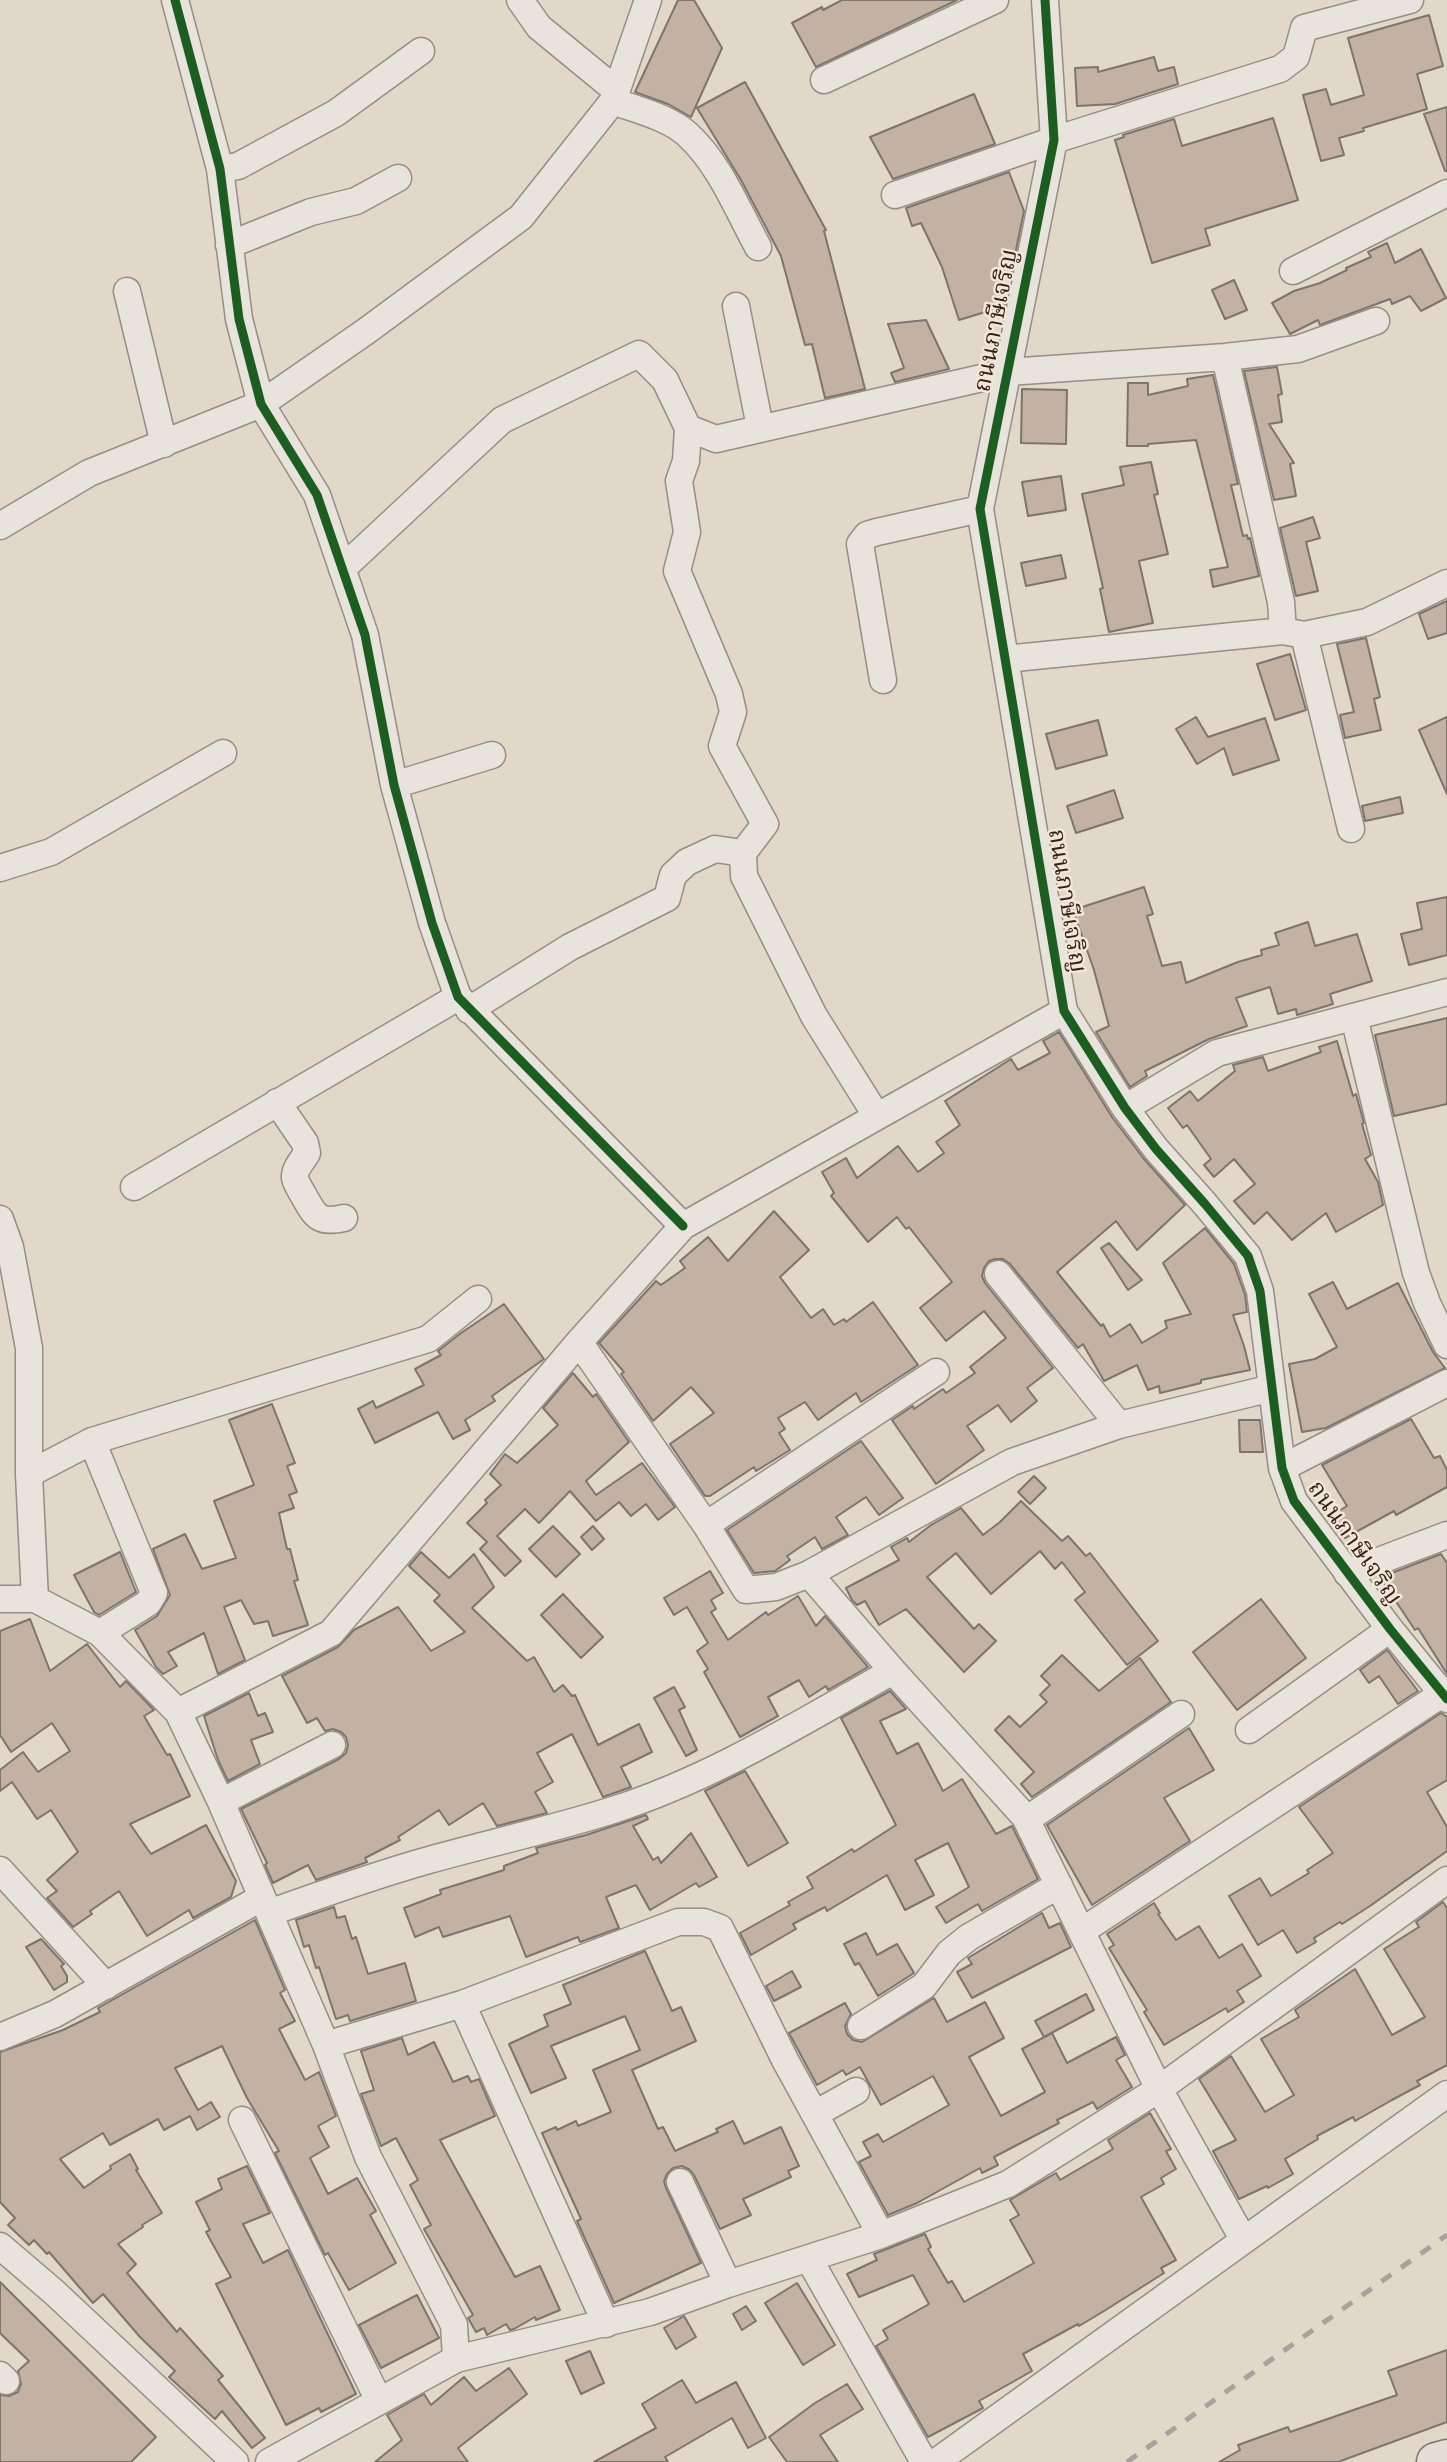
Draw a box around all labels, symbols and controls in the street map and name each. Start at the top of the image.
street label: ถนนภาษีเจริญ [970,247,1026,395]
street label: ถนนภาษีเจริญ [1039,827,1091,975]
street label: ถนนภาษีเจริญ [1300,1476,1406,1612]

